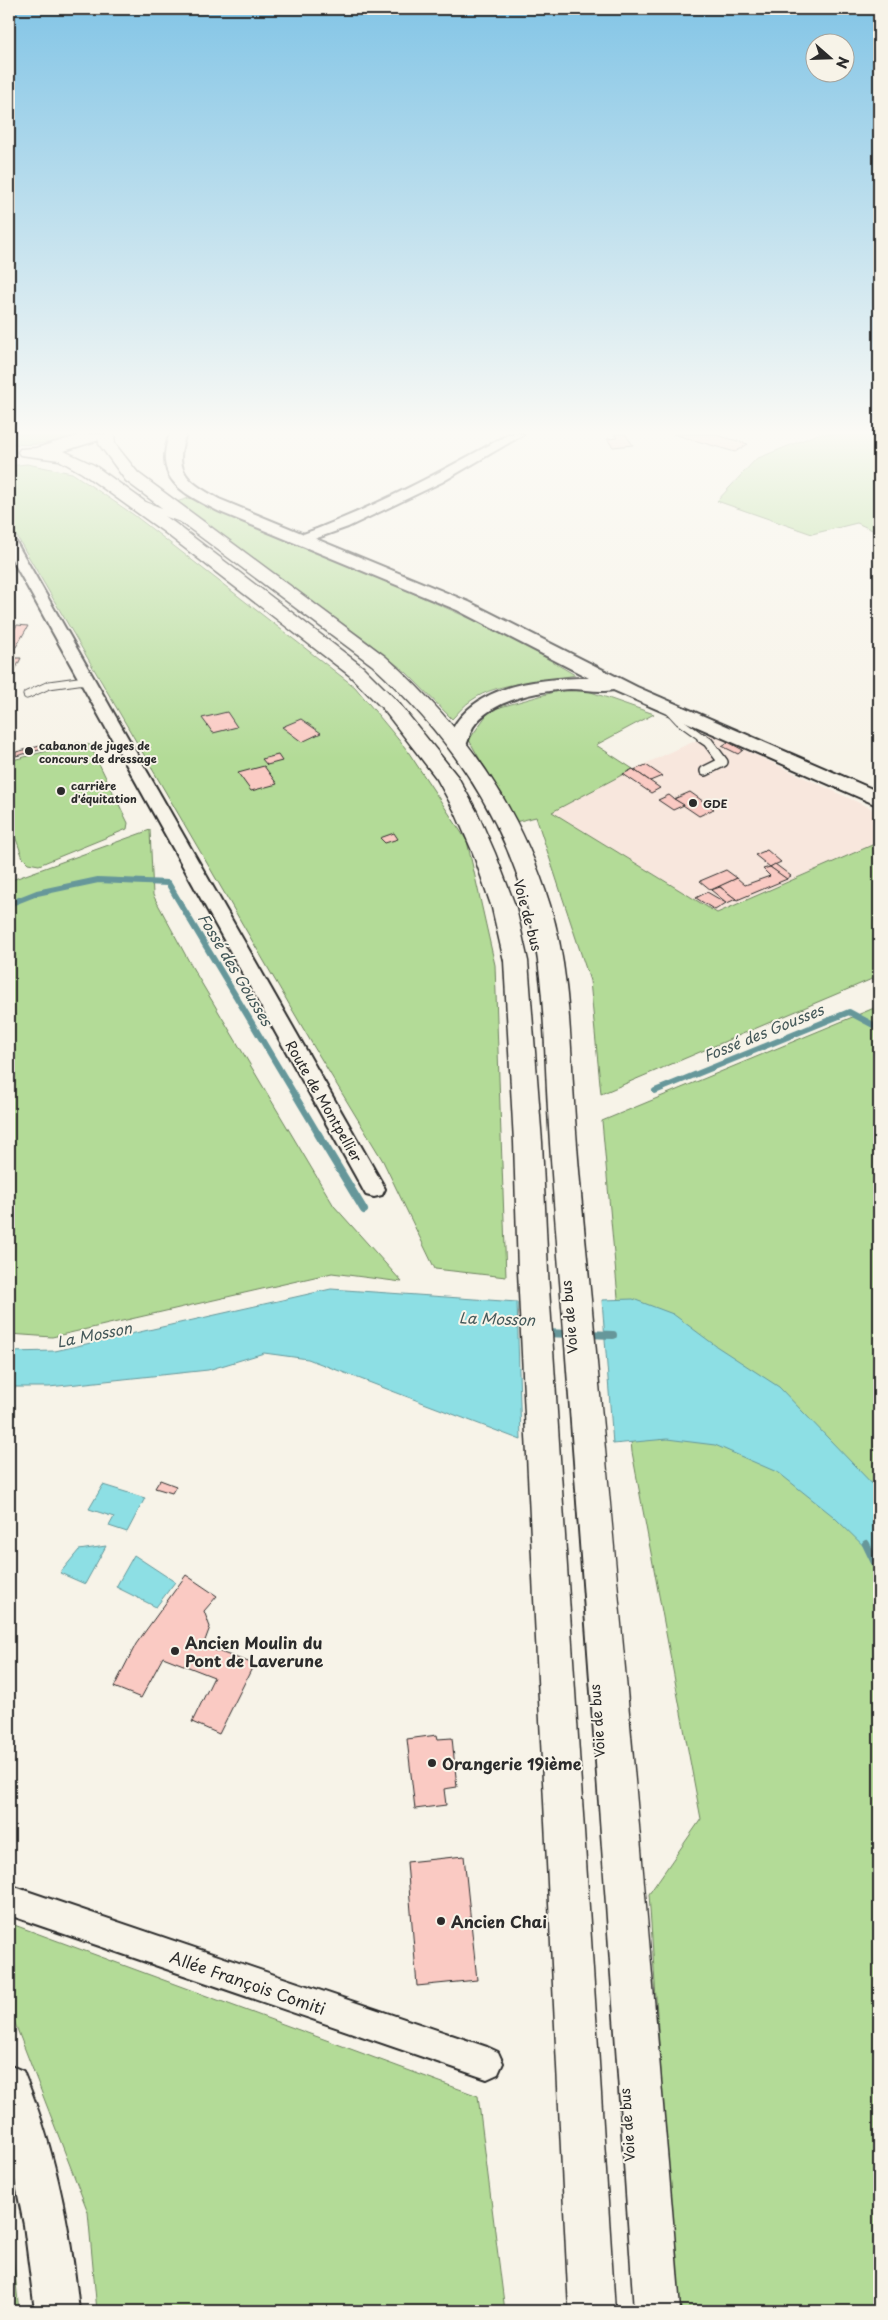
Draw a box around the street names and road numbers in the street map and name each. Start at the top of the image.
street label: Voie de bus [508,877,548,953]
street label: Route de Montpellier [281,1036,368,1166]
street label: Voie de bus [555,1279,583,1355]
street label: Voie de bus [584,1684,610,1758]
street label: Allée François Comiti [167,1944,329,2020]
street label: Voie de bus [614,2088,640,2162]

